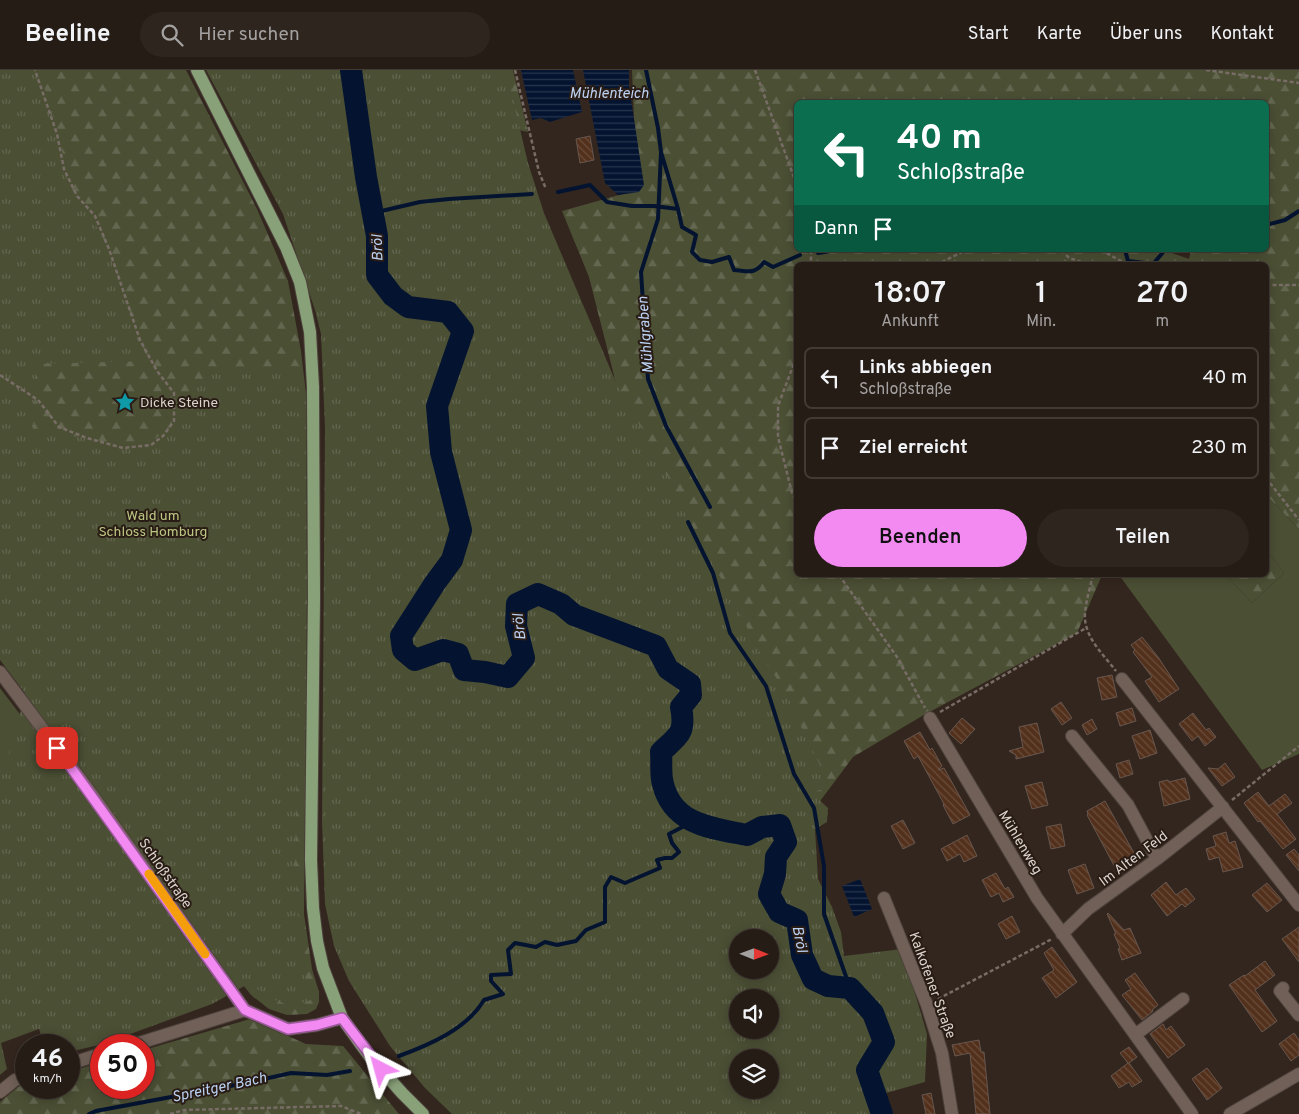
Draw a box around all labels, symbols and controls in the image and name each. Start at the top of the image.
search box [140,12,490,57]
text: Beeline [25,20,110,50]
icon: search [158,21,186,49]
text: Hier suchen [198,23,300,47]
text: Start [968,23,1009,46]
text: Karte [1037,23,1082,46]
text: Über uns [1110,23,1182,46]
text: Kontakt [1210,23,1274,46]
water label: Mühlenteich [569,85,649,104]
text: 40 m [897,117,982,161]
icon: left [814,120,879,185]
text: Schloßstraße [897,160,1025,187]
icon: arrive [869,215,897,243]
text: Dann [814,217,859,241]
water label: Bröl [368,233,388,262]
text: 18:07 [874,276,946,313]
text: 1 [1035,276,1047,313]
text: 270 [1136,276,1189,313]
water label: Mühlgraben [634,296,659,374]
text: Ankunft [881,312,939,332]
text: Min. [1026,312,1056,332]
text: m [1156,312,1169,332]
text: Links abbiegen [859,356,992,380]
icon: left [816,364,844,392]
text: 40 m [1202,366,1247,390]
text: Schloßstraße [859,380,952,400]
place icon: Dicke Steine [114,391,136,413]
place label: Dicke Steine [140,395,218,412]
icon: arrive [816,434,844,462]
text: Ziel erreicht [859,436,968,460]
text: 230 m [1191,436,1247,460]
park label: Wald um Schloss Homburg [98,508,208,541]
button: Beenden [814,509,1027,567]
button: Teilen [1037,509,1249,567]
water label: Bröl [510,611,531,641]
pin [36,727,78,769]
icon: arrive [43,734,71,762]
street label: Mühlenweg [994,808,1045,878]
street label: Im Alten Feld [1096,828,1172,891]
street label: Schloßstraße [134,836,195,912]
water label: Bröl [787,924,811,955]
north arrow [729,929,779,979]
map controls [729,929,779,1099]
street label: Kalkofener Straße [904,930,959,1041]
button: sound [729,989,779,1039]
speed limit sign: 50 [90,1034,155,1099]
position arrow [354,1042,406,1094]
text: 46 [32,1044,63,1076]
button: layers [729,1049,779,1099]
water label: Spreitger Bach [170,1069,268,1108]
text: km/h [33,1071,62,1087]

